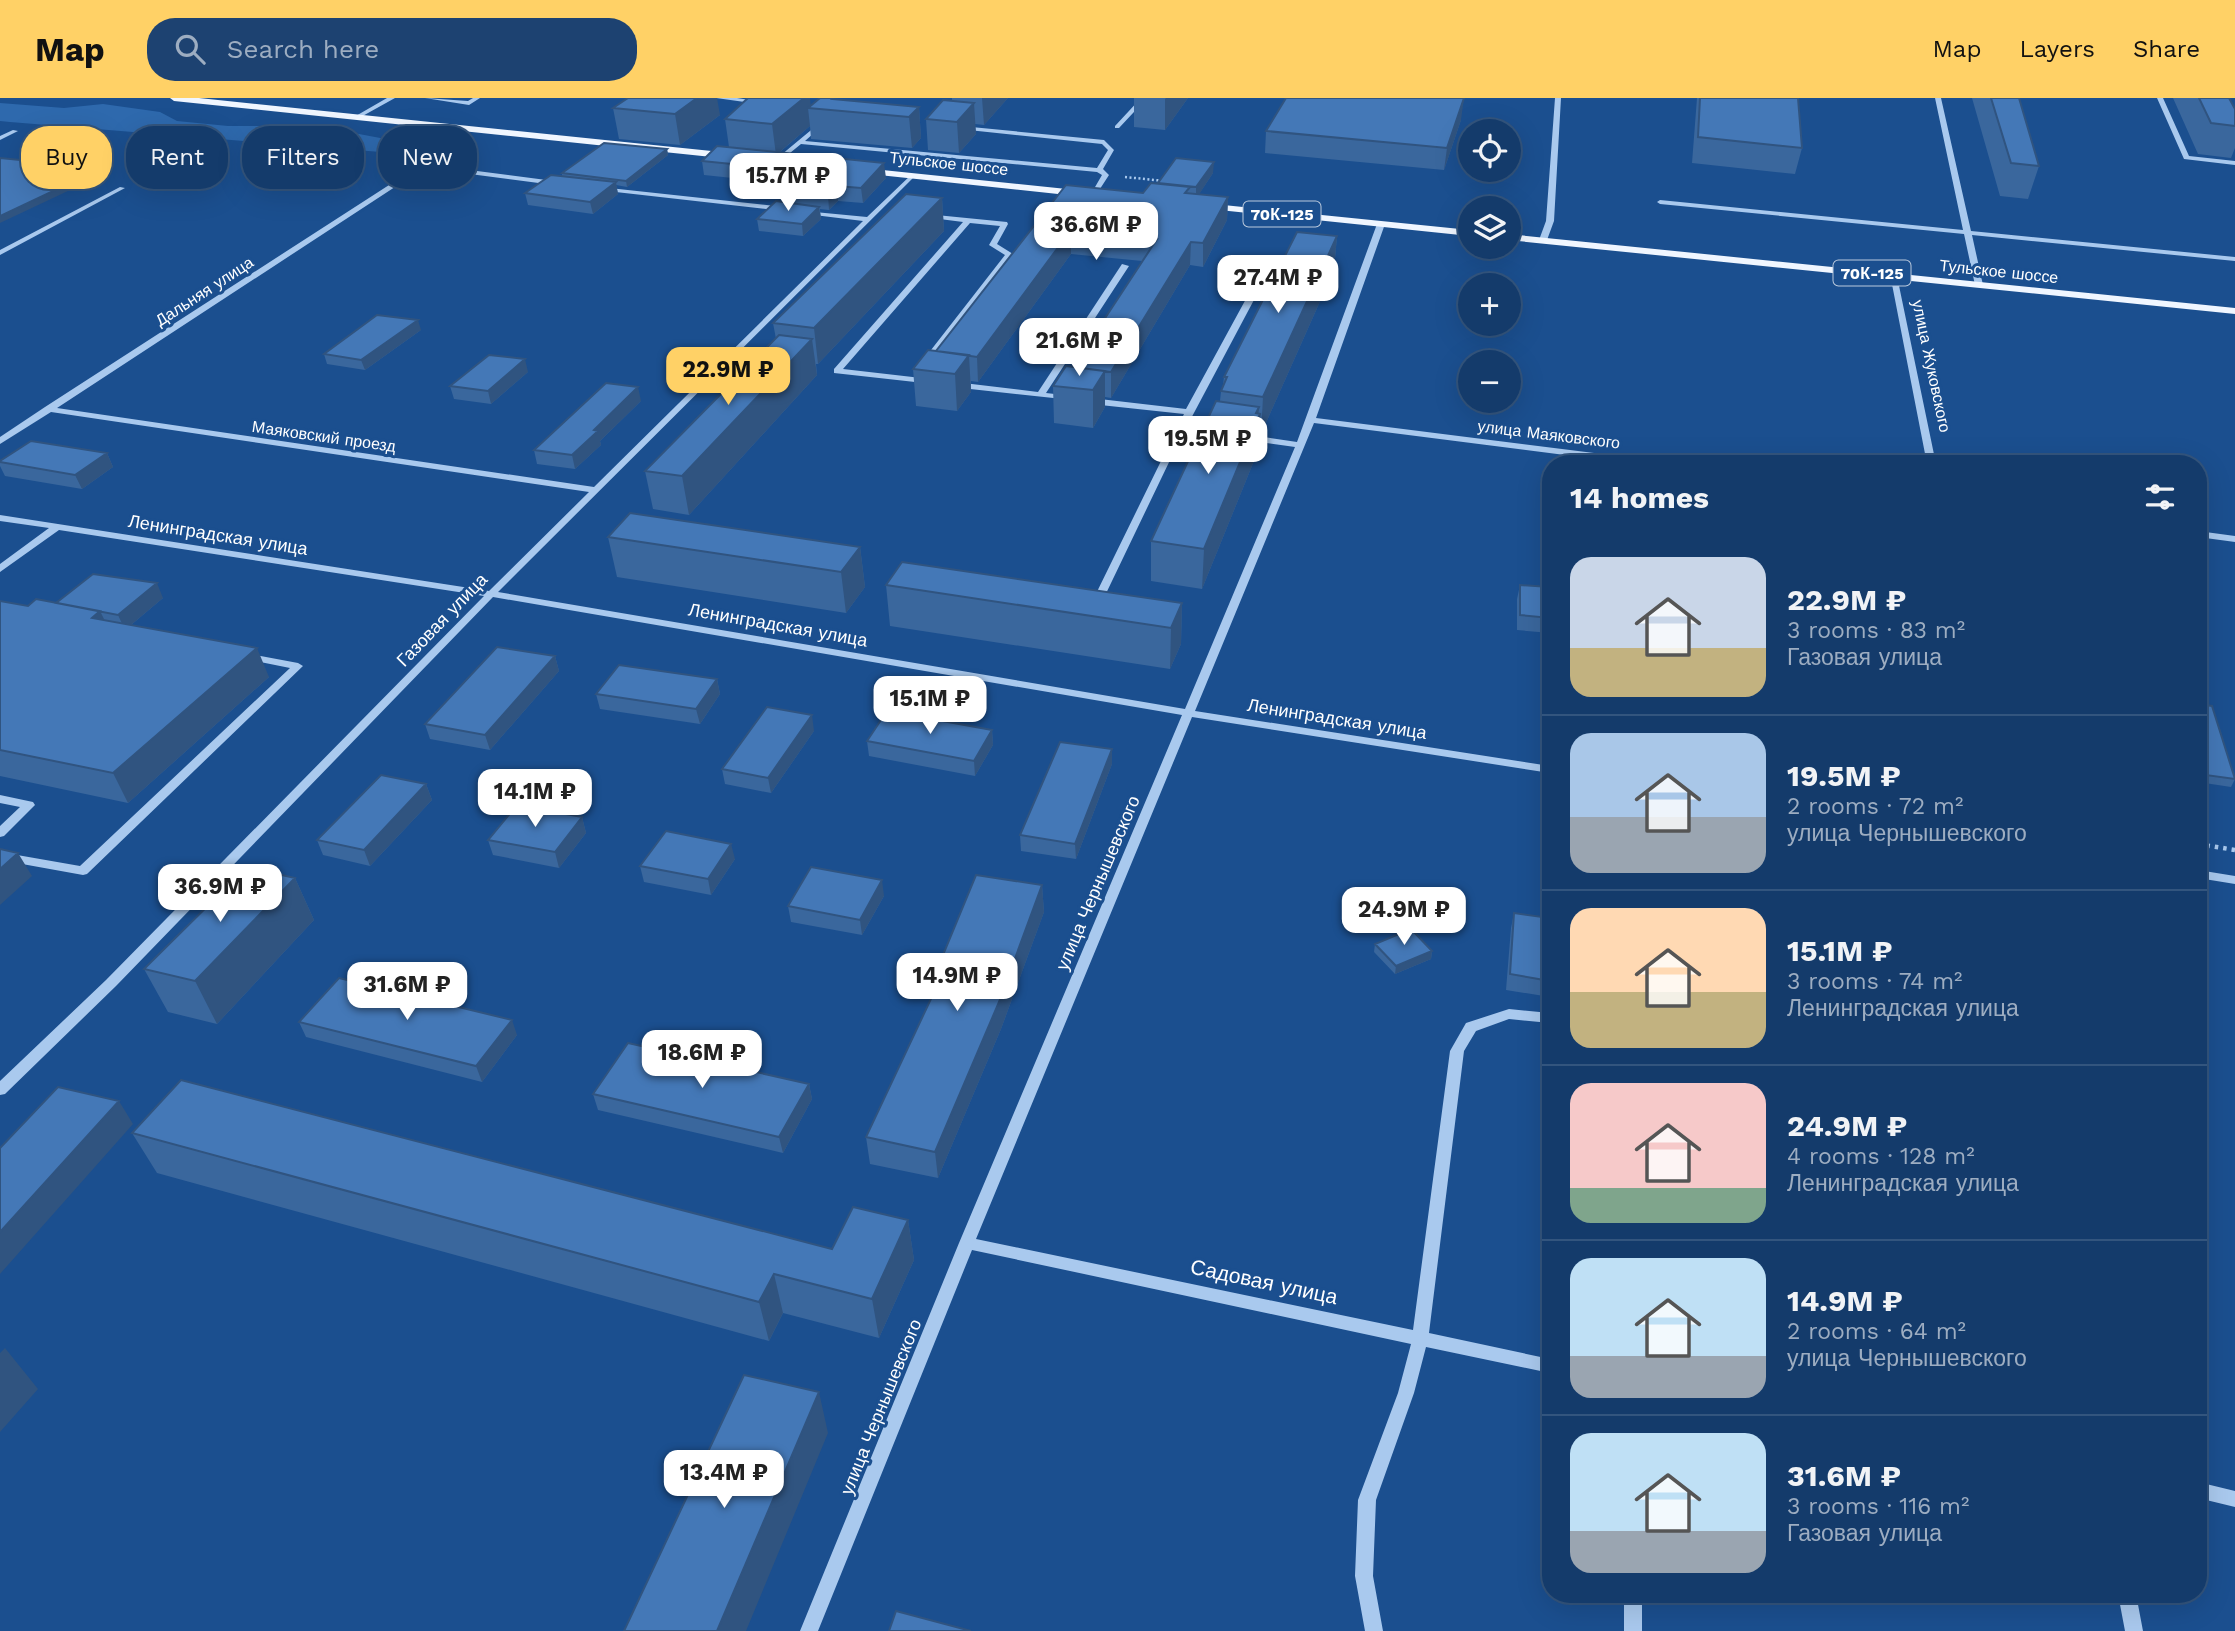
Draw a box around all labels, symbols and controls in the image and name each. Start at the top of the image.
search box [147,18,637,81]
text: Map [35,30,105,69]
icon: search [171,30,209,68]
text: Search here [227,34,379,64]
text: Map [1933,35,1981,63]
text: Layers [2019,35,2095,63]
text: Share [2133,35,2200,63]
map controls [1458,119,1521,413]
button: locate [1458,119,1521,182]
chip: Buy [21,126,112,189]
chip: Rent [126,126,228,189]
chip: Filters [242,126,364,189]
chip: New [378,126,477,189]
street label: Тульское шоссе [889,148,1009,179]
pin: 15.7M ₽ [723,153,853,213]
text: 15.7M ₽ [746,162,830,189]
button: layers [1458,196,1521,259]
pin: 36.6M ₽ [1031,202,1161,262]
road number: 70К-125 [1244,202,1320,226]
text: 36.6M ₽ [1050,211,1142,238]
street label: Дальняя улица [152,253,257,330]
pin: 27.4M ₽ [1213,256,1343,315]
street label: Тульское шоссе [1939,256,2059,287]
road number: 70К-125 [1834,260,1910,286]
text: 27.4M ₽ [1233,264,1323,291]
button: + [1458,273,1521,336]
street label: улица Жуковского [1908,298,1955,434]
pin: 21.6M ₽ [1014,318,1144,378]
text: 21.6M ₽ [1035,327,1123,354]
pin: 22.9M ₽ [663,348,793,407]
button: − [1458,350,1521,413]
text: 22.9M ₽ [682,356,774,383]
pin: 19.5M ₽ [1143,416,1273,476]
street label: улица Маяковского [1477,416,1621,453]
street label: Маяковский проезд [251,417,398,456]
text: 19.5M ₽ [1164,425,1252,452]
icon: filters [2141,478,2179,516]
text: 14 homes [1570,480,1709,515]
street label: Ленинградская улица [127,510,310,559]
street label: Газовая улица [392,568,492,671]
text: 22.9M ₽ [1787,582,1906,617]
icon: home [1626,585,1710,669]
street label: Ленинградская улица [687,598,870,651]
text: 3 rooms · 83 m² [1787,617,1965,644]
text: Газовая улица [1787,644,1942,671]
pin: 15.1M ₽ [865,676,995,736]
text: 15.1M ₽ [890,685,970,712]
street label: Ленинградская улица [1246,694,1429,743]
text: 19.5M ₽ [1787,758,1901,793]
icon: home [1626,761,1710,845]
pin: 14.1M ₽ [470,770,600,829]
text: 14.1M ₽ [494,778,576,805]
street label: улица Чернышевского [1051,792,1144,973]
text: 2 rooms · 72 m² [1787,793,1963,820]
text: улица Чернышевского [1787,820,2027,847]
pin: 36.9M ₽ [155,864,285,924]
text: 36.9M ₽ [174,873,266,900]
pin: 24.9M ₽ [1339,888,1469,947]
text: 24.9M ₽ [1358,896,1450,923]
text: 15.1M ₽ [1787,933,1893,968]
icon: home [1626,936,1710,1020]
pin: 14.9M ₽ [892,954,1022,1013]
pin: 31.6M ₽ [342,962,472,1022]
text: 14.9M ₽ [913,962,1001,989]
text: 3 rooms · 74 m² [1787,968,1962,995]
text: 31.6M ₽ [363,971,451,998]
text: Ленинградская улица [1787,995,2019,1022]
pin: 18.6M ₽ [637,1030,767,1090]
text: 18.6M ₽ [658,1039,746,1066]
text: 24.9M ₽ [1787,1108,1907,1143]
icon: home [1626,1111,1710,1195]
text: 4 rooms · 128 m² [1787,1143,1975,1170]
text: Ленинградская улица [1787,1170,2019,1197]
street label: Садовая улица [1188,1254,1340,1309]
text: 14.9M ₽ [1787,1283,1903,1318]
icon: home [1626,1286,1710,1370]
street label: улица Чернышевского [836,1316,925,1498]
text: 2 rooms · 64 m² [1787,1318,1966,1345]
text: улица Чернышевского [1787,1345,2027,1372]
pin: 13.4M ₽ [659,1450,789,1510]
text: 31.6M ₽ [1787,1458,1901,1493]
text: 13.4M ₽ [680,1459,768,1486]
icon: home [1626,1461,1710,1545]
text: 3 rooms · 116 m² [1787,1493,1969,1520]
text: Газовая улица [1787,1520,1942,1547]

